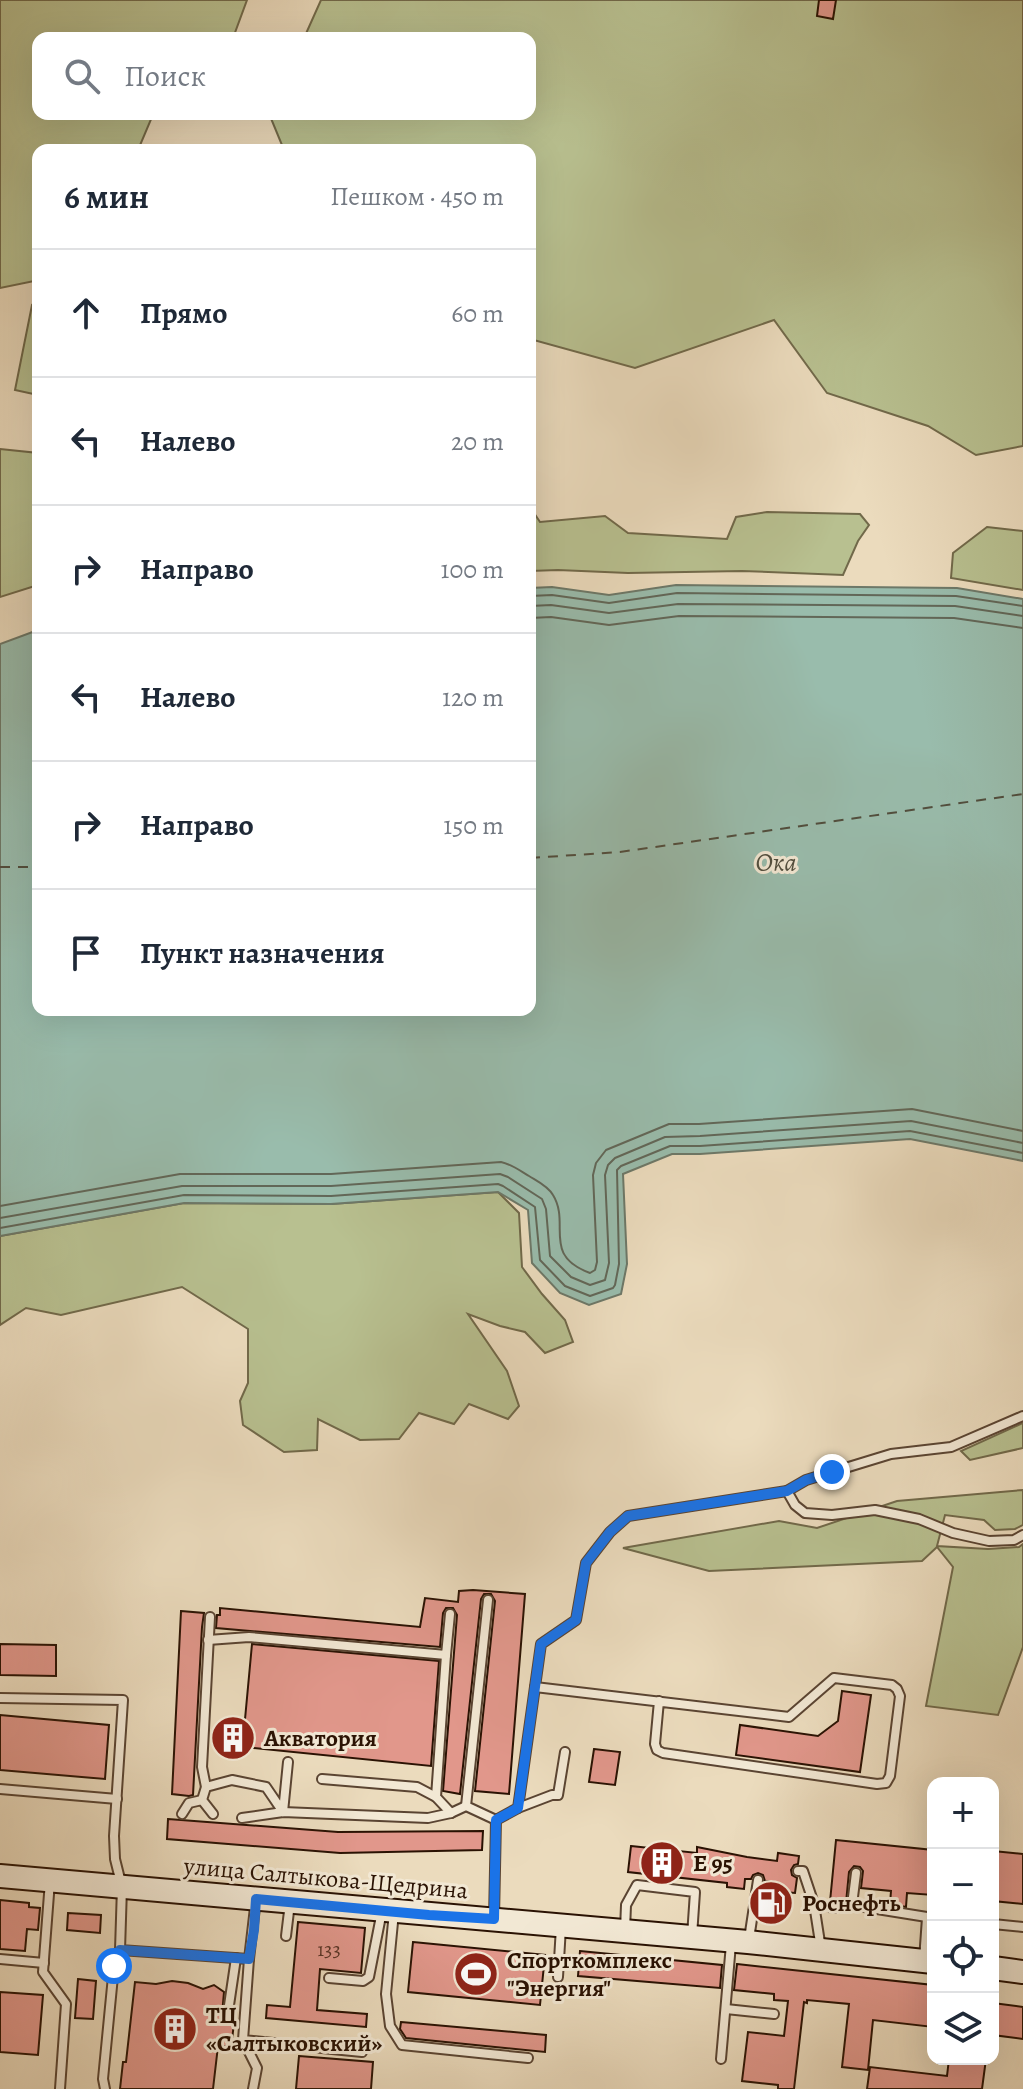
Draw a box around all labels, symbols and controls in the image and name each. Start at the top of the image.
search box [32,32,536,120]
icon: search [60,54,104,98]
text: Поиск [124,56,206,96]
text: 6 мин [64,173,149,220]
text: Пешком · 450 m [330,179,504,214]
icon: ahead [64,291,108,335]
text: Прямо [140,293,227,333]
text: 60 m [451,296,504,331]
icon: left [64,419,108,463]
text: Налево [140,421,235,461]
text: 20 m [451,424,504,459]
icon: right [64,547,108,591]
text: Направо [140,549,254,589]
text: 100 m [441,552,504,587]
icon: left [64,675,108,719]
text: Налево [140,677,235,717]
text: 120 m [442,680,504,715]
icon: right [64,803,108,847]
text: Направо [140,805,254,845]
text: 150 m [443,808,504,843]
water label: Ока [755,845,797,880]
icon: arrive [64,931,108,975]
text: Пункт назначения [140,933,385,973]
route end [814,1454,850,1490]
building icon: Акватория [209,1714,257,1762]
place label: Акватория [263,1722,377,1754]
map controls [927,1777,999,2065]
button: + [927,1777,999,1849]
building icon: Е 95 [638,1839,686,1887]
place label: Е 95 [693,1847,733,1879]
button: − [927,1849,999,1921]
street label: улица Салтыкова-Щедрина [182,1850,469,1906]
fuel station icon: Роснефть [747,1879,795,1927]
place label: Роснефть [802,1887,900,1919]
button: locate [927,1921,999,1993]
house number: 133 [317,1936,341,1963]
place label: Спорткомплекс "Энергия" [507,1944,672,2004]
route start [96,1948,132,1984]
sports icon: Спорткомплекс "Энергия" [452,1950,500,1998]
button: layers [927,1993,999,2065]
place label: ТЦ «Салтыковский» [206,1999,382,2059]
building icon: ТЦ «Салтыковский» [151,2005,199,2053]

